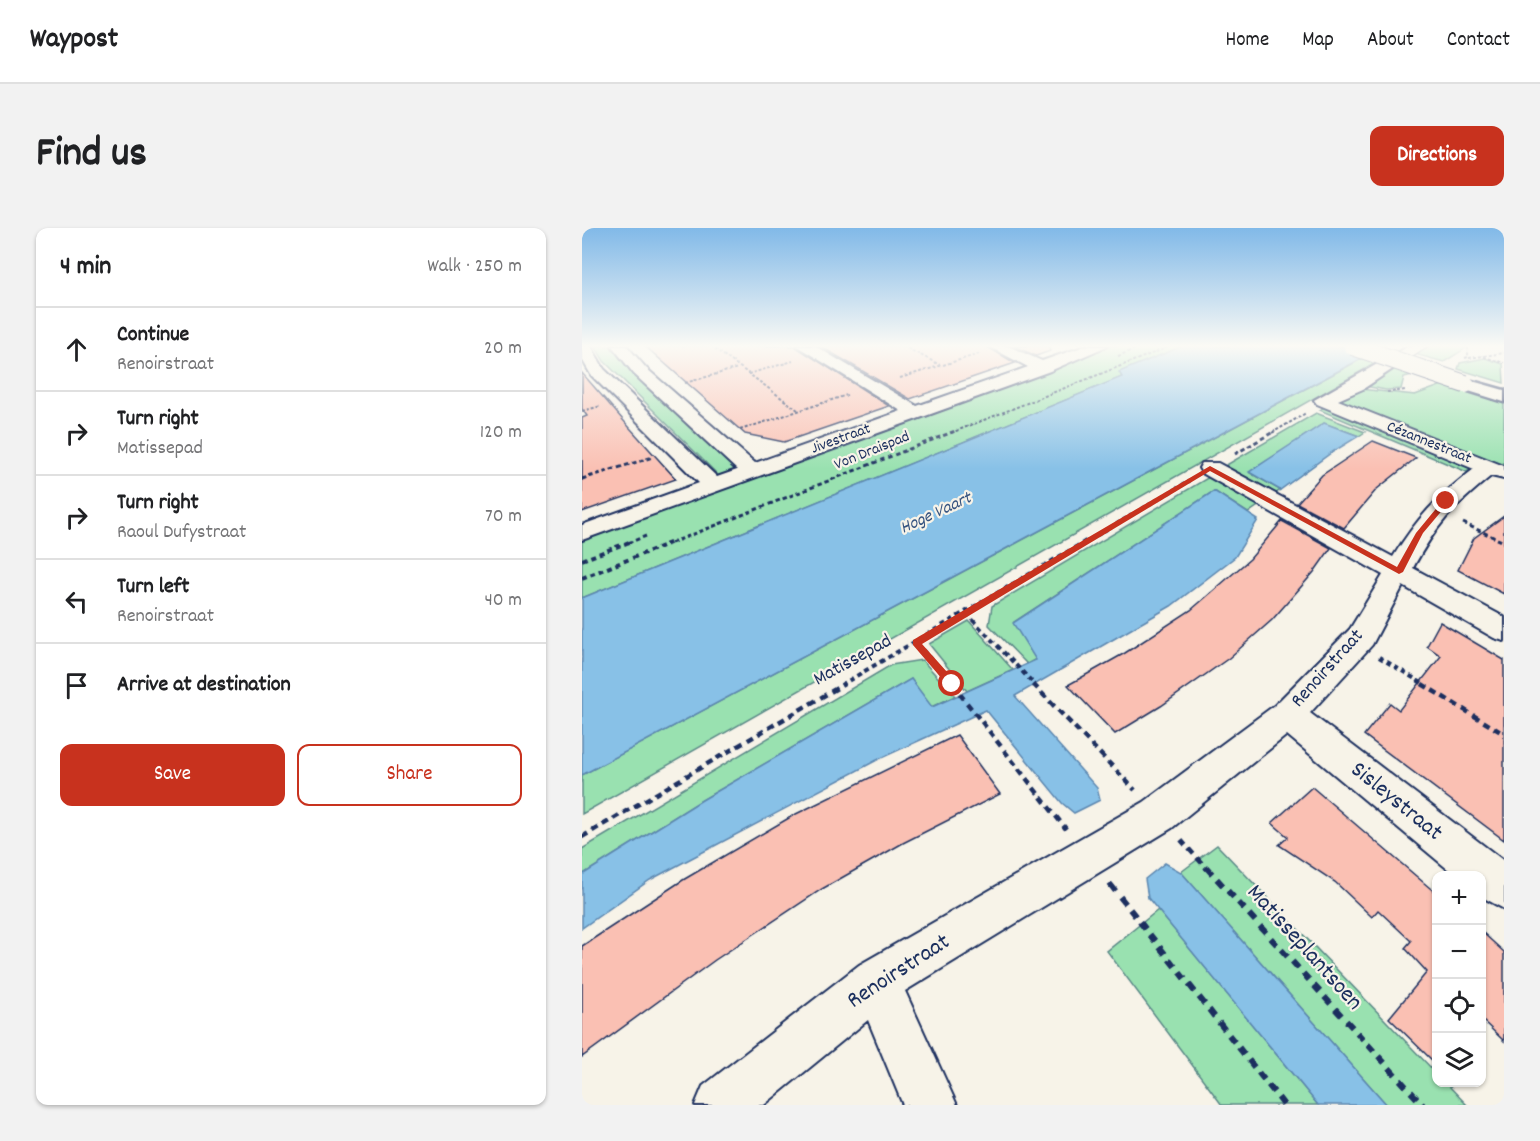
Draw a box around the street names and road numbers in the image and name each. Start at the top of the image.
street label: Cézannestraat [1383,416,1475,470]
street label: Jivestraat [808,418,874,460]
street label: Von Draispad [831,425,913,477]
street label: Renoirstraat [1285,624,1371,714]
street label: Matissepad [809,628,897,694]
street label: Sisleystraat [1342,754,1450,850]
street label: Matisseplantsoen [1238,877,1370,1019]
street label: Renoirstraat [841,926,957,1018]

